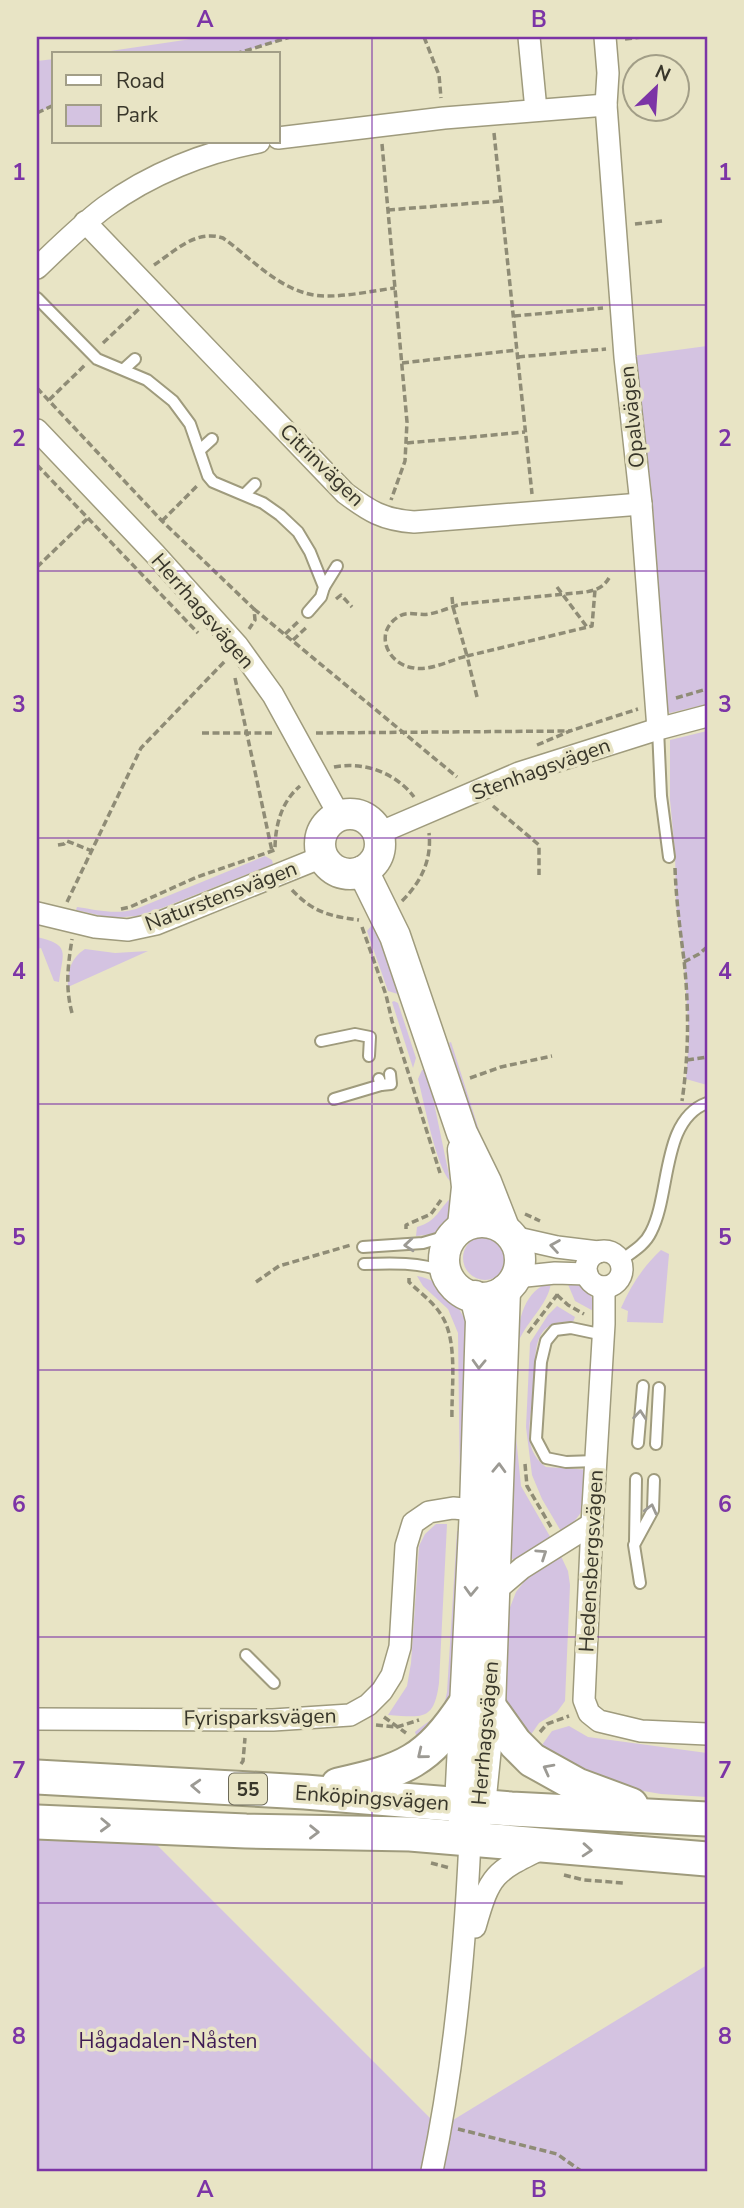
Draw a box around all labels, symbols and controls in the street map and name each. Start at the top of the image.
text: A [196,4,214,35]
text: B [531,4,547,35]
legend [52,52,280,144]
north arrow [622,52,692,122]
text: N [651,59,675,88]
text: Road [116,67,165,95]
text: Park [116,101,158,129]
text: 1 [12,157,26,188]
text: 1 [718,157,732,188]
street label: Opalvägen [613,365,651,469]
street label: Citrinvägen [274,418,370,512]
text: 2 [12,423,26,454]
text: 2 [718,423,732,454]
street label: Herrhagsvägen [145,547,261,675]
text: 3 [12,689,26,720]
text: 3 [718,689,732,720]
street label: Stenhagsvägen [468,731,614,807]
street label: Naturstensvägen [141,854,301,938]
text: 4 [12,956,26,987]
text: 4 [718,956,732,987]
text: 5 [12,1222,26,1253]
text: 5 [718,1222,732,1253]
one-way arrow [403,1237,414,1252]
one-way arrow [549,1239,561,1254]
one-way arrow [472,1359,487,1370]
one-way arrow [632,1409,647,1420]
one-way arrow [491,1463,506,1474]
street label: Hedensbergsvägen [572,1469,610,1653]
text: 6 [12,1489,26,1520]
text: 6 [718,1489,732,1520]
one-way arrow [643,1503,657,1515]
one-way arrow [534,1550,547,1563]
one-way arrow [463,1586,478,1597]
street label: Herrhagsvägen [465,1660,505,1806]
street label: Fyrisparksvägen [183,1702,337,1732]
one-way arrow [417,1746,430,1758]
text: 7 [12,1755,26,1786]
text: 7 [718,1755,732,1786]
one-way arrow [543,1764,556,1777]
road number: 55 [229,1774,267,1804]
one-way arrow [190,1779,201,1794]
street label: Enköpingsvägen [294,1779,450,1817]
one-way arrow [100,1818,111,1833]
one-way arrow [309,1825,320,1840]
one-way arrow [582,1842,593,1857]
text: 8 [12,2021,26,2052]
text: 8 [718,2021,732,2052]
park label: Hågadalen-Nåsten [78,2027,258,2055]
text: A [196,2174,214,2205]
text: B [531,2174,547,2205]

